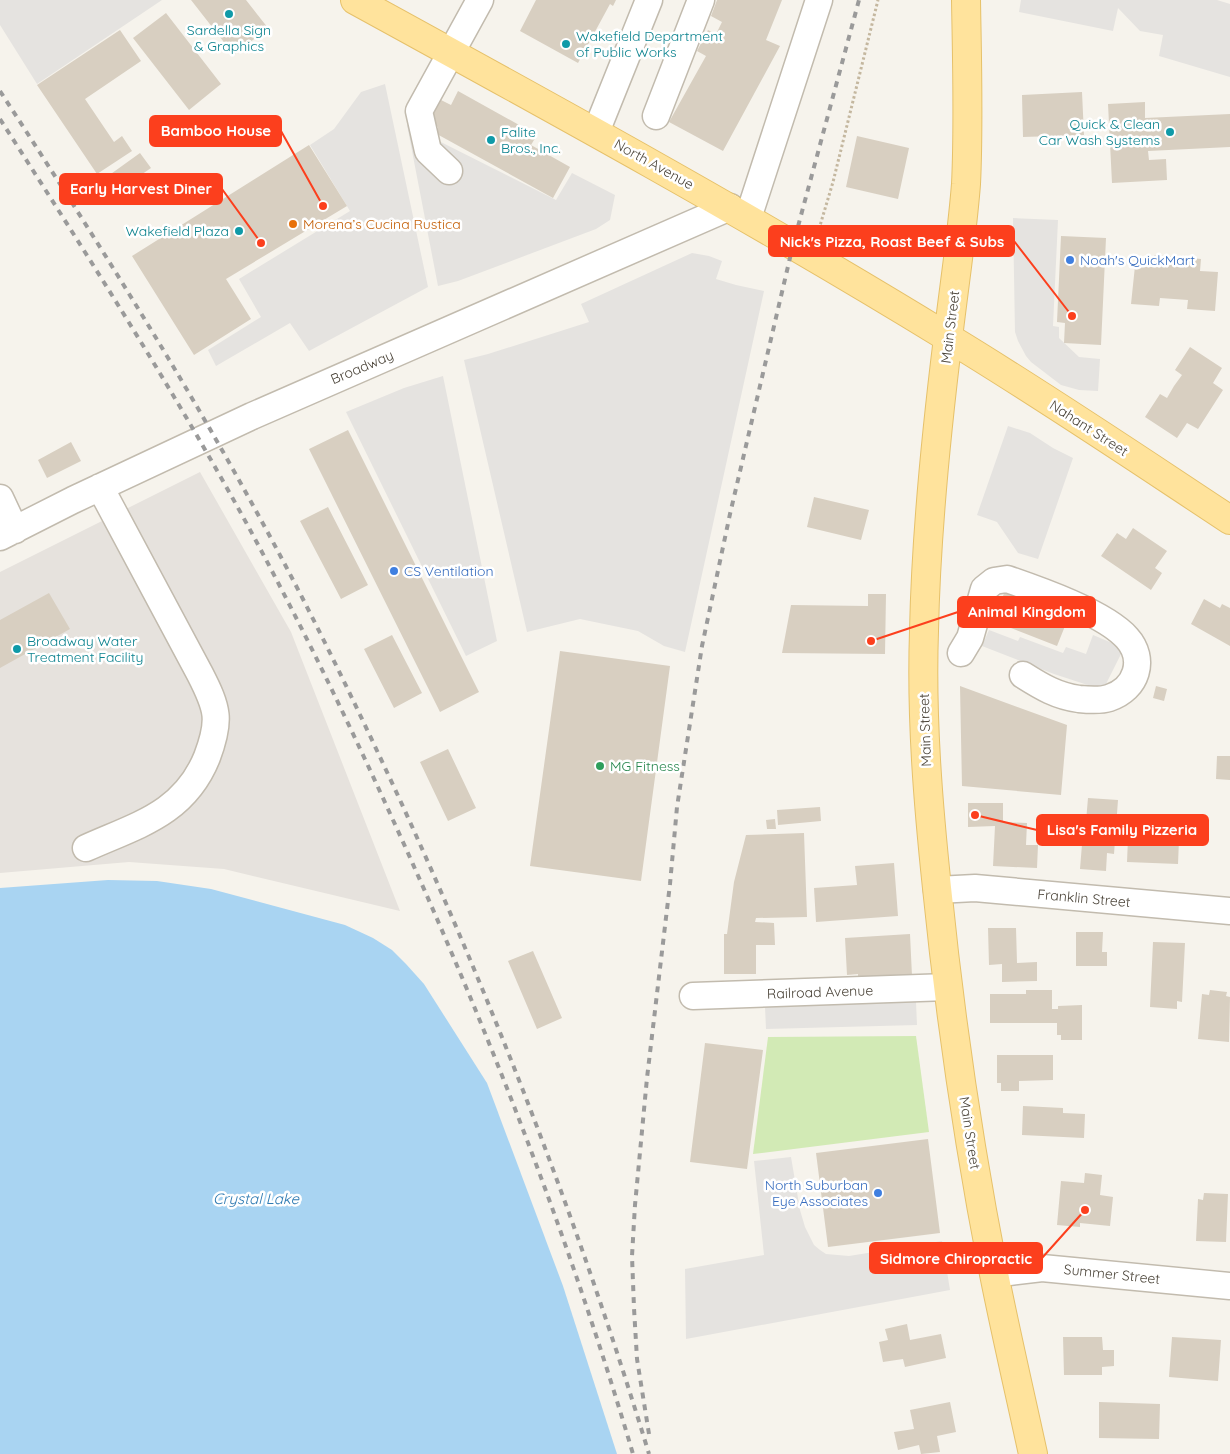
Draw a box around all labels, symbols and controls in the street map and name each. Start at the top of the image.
marker: Sardella Sign & Graphics [223,8,235,20]
place label: Sardella Sign & Graphics [187,21,271,55]
place label: Wakefield Department of Public Works [576,27,723,61]
marker: Wakefield Department of Public Works [560,38,572,50]
place label: Quick & Clean Car Wash Systems [1039,115,1160,149]
callout: Bamboo House [150,116,281,146]
text: Bamboo House [161,121,271,140]
place label: Falite Bros., Inc. [501,123,561,157]
marker: Quick & Clean Car Wash Systems [1164,126,1176,138]
marker: Falite Bros., Inc. [485,134,497,146]
street label: North Avenue [611,135,697,193]
callout: Early Harvest Diner [60,174,222,204]
text: Early Harvest Diner [70,179,213,198]
place label: Morena’s Cucina Rustica [303,215,461,233]
marker: Morena’s Cucina Rustica [287,218,299,230]
place label: Wakefield Plaza [125,222,229,240]
marker: Wakefield Plaza [233,225,245,237]
callout: Nick's Pizza, Roast Beef & Subs [769,226,1014,256]
text: Nick's Pizza, Roast Beef & Subs [780,232,1004,251]
place label: Noah's QuickMart [1080,251,1195,269]
marker: Noah's QuickMart [1064,254,1076,266]
street label: Main Street [937,289,963,364]
street label: Broadway [328,346,396,388]
street label: Nahant Street [1046,396,1132,460]
place label: CS Ventilation [404,562,494,580]
marker: CS Ventilation [388,565,400,577]
callout: Animal Kingdom [958,597,1095,627]
text: Animal Kingdom [968,602,1086,621]
place label: Broadway Water Treatment Facility [27,632,144,666]
marker: Broadway Water Treatment Facility [11,643,23,655]
street label: Main Street [915,693,935,767]
place label: MG Fitness [610,757,680,775]
marker: MG Fitness [594,760,606,772]
callout: Lisa's Family Pizzeria [1037,815,1208,845]
text: Lisa's Family Pizzeria [1047,820,1197,839]
street label: Franklin Street [1037,885,1132,911]
street label: Railroad Avenue [767,981,874,1003]
street label: Main Street [955,1095,985,1171]
place label: North Suburban Eye Associates [765,1176,868,1210]
marker: North Suburban Eye Associates [872,1187,884,1199]
water label: Crystal Lake [213,1189,299,1208]
callout: Sidmore Chiropractic [870,1243,1042,1273]
text: Sidmore Chiropractic [880,1249,1032,1268]
street label: Summer Street [1063,1260,1161,1288]

